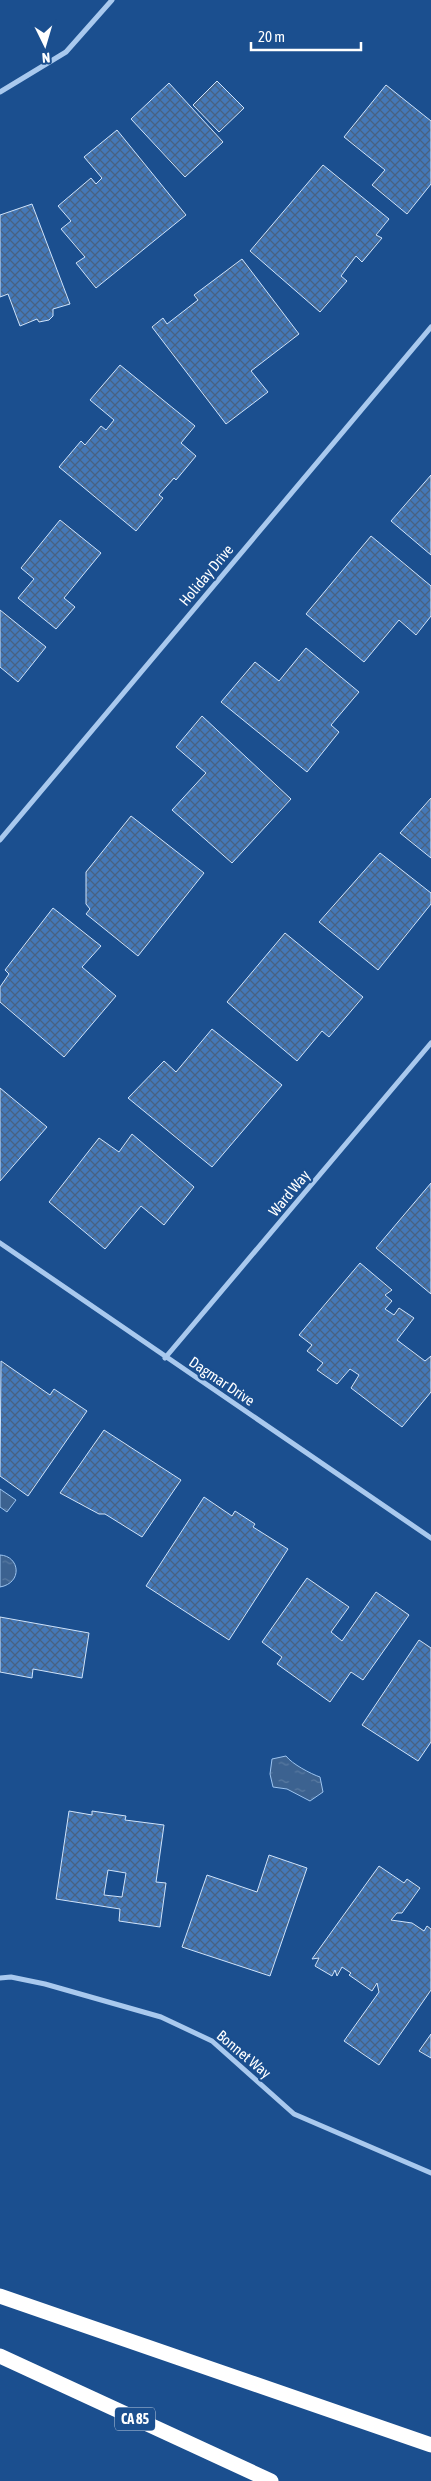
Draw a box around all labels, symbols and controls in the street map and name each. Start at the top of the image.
north arrow [20,20,70,70]
scale bar [251,20,361,52]
text: 20 m [258,28,285,45]
text: N [41,50,51,66]
street label: Holiday Drive [175,541,237,609]
street label: Ward Way [265,1167,313,1219]
street label: Dagmar Drive [186,1353,258,1409]
street label: Bonnet Way [213,2026,275,2082]
road number: CA 85 [115,2408,155,2430]

